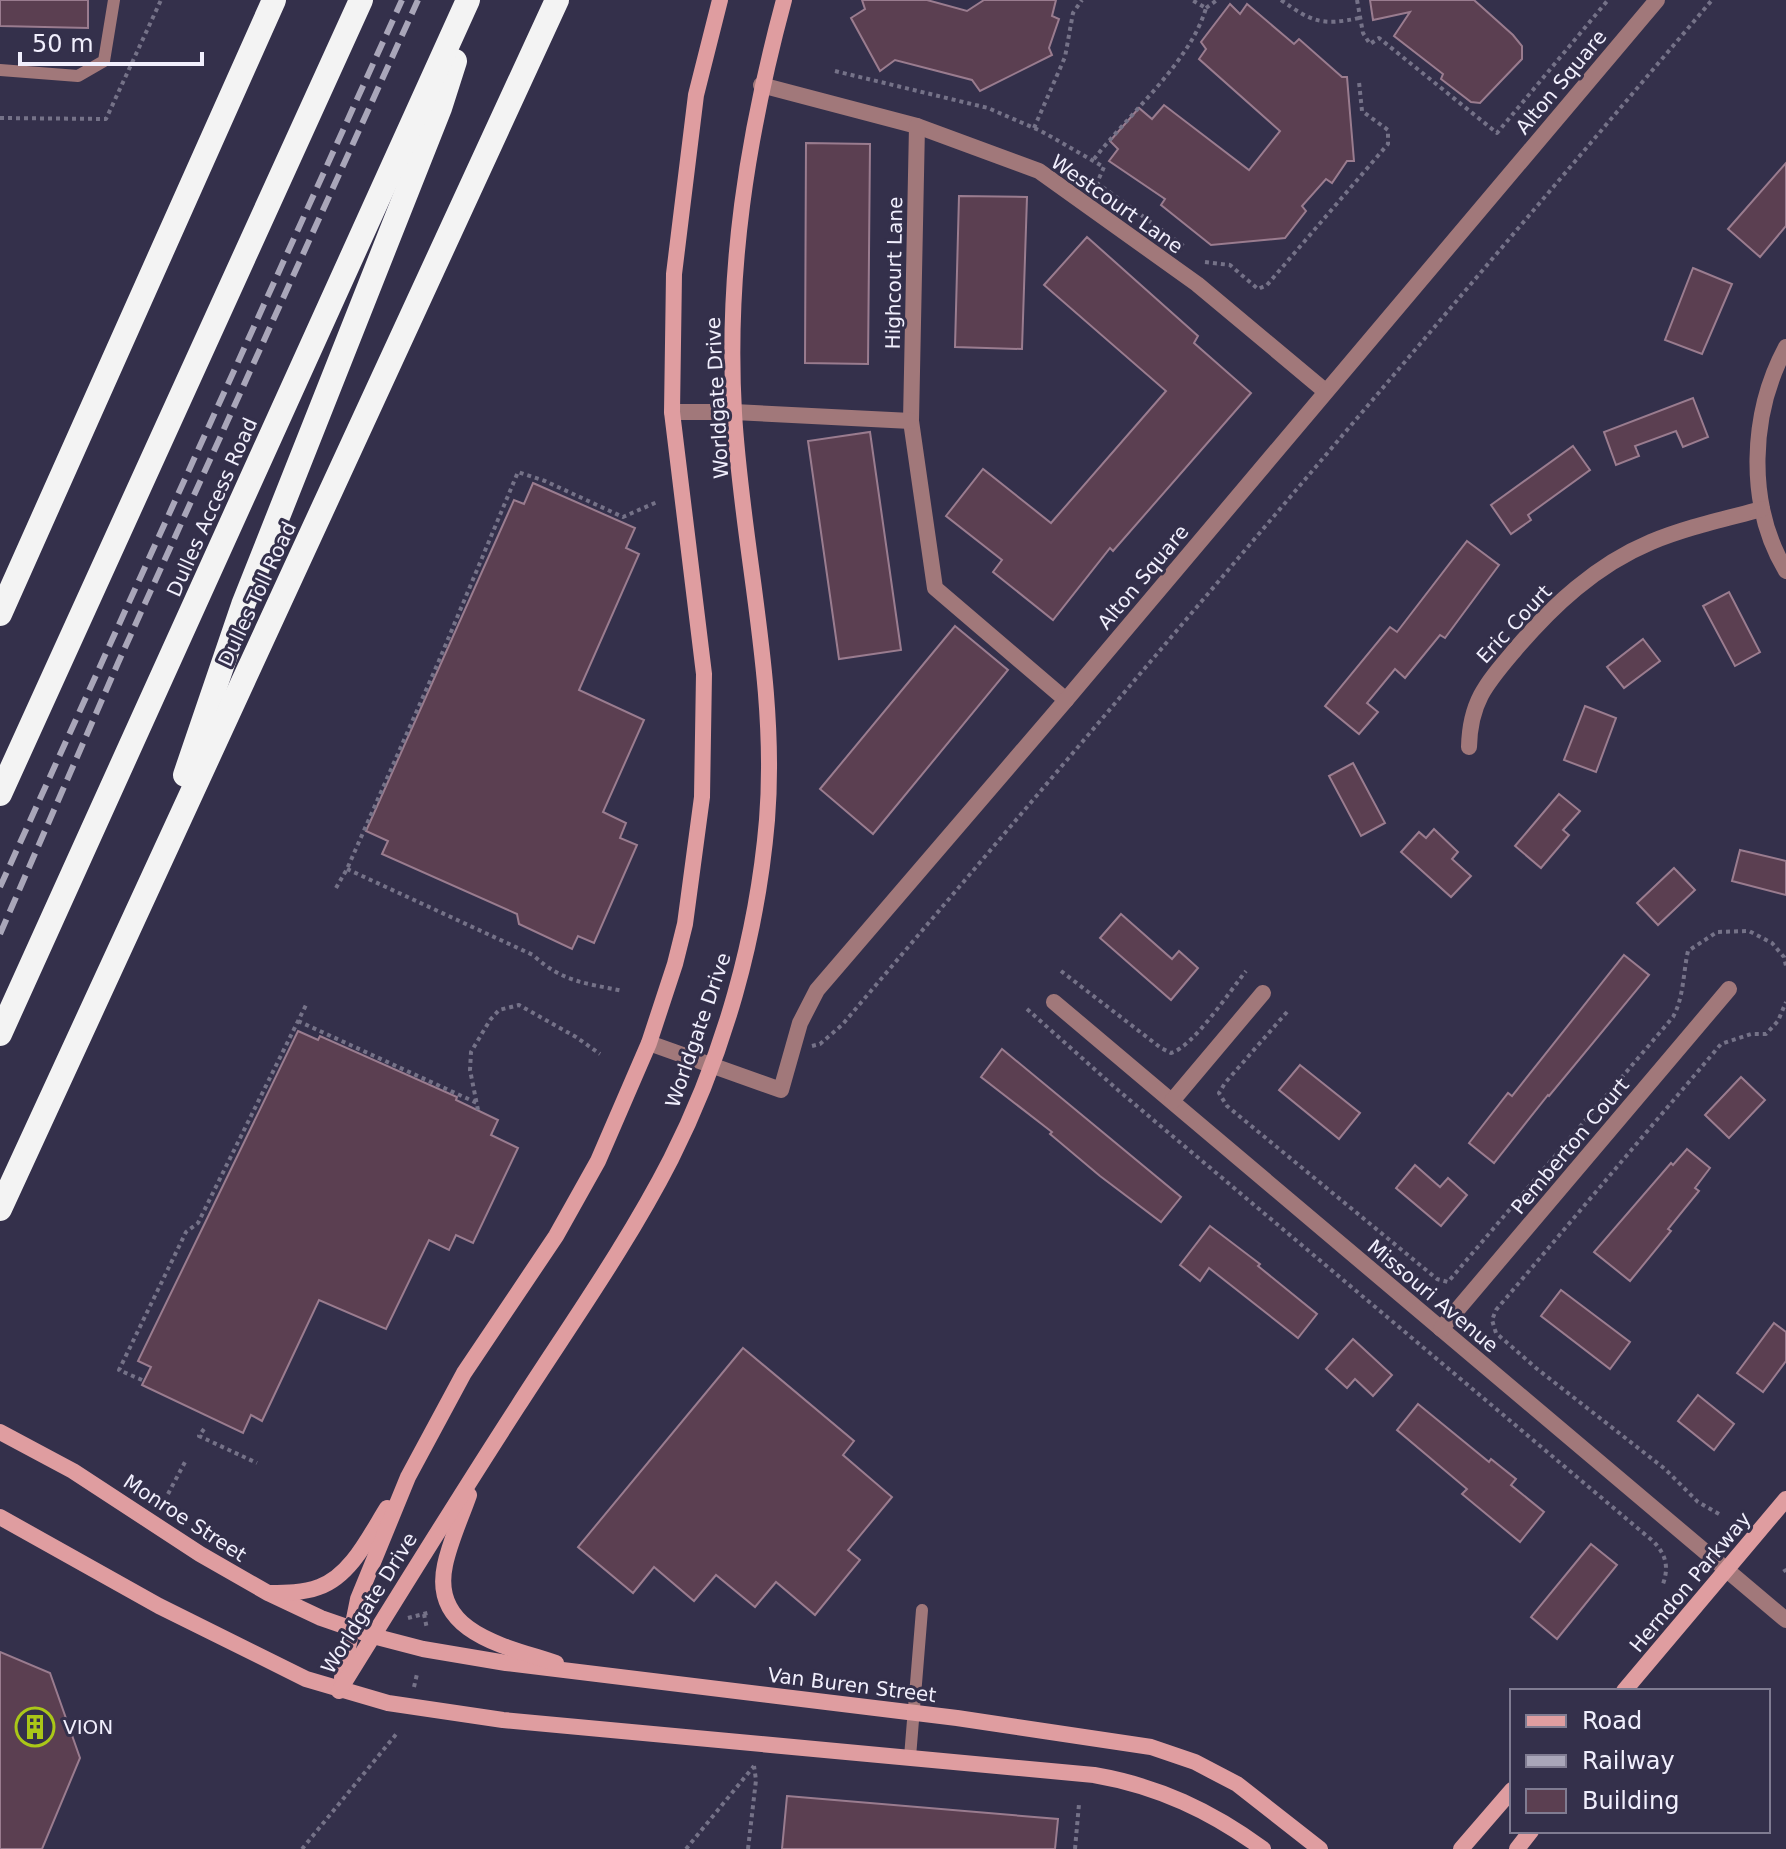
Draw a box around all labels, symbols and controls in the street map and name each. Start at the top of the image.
scale bar [20,16,202,66]
street label: Alton Square [1510,25,1612,139]
text: 50 m [32,30,94,58]
street label: Westcourt Lane [1046,149,1188,259]
street label: Highcourt Lane [881,196,907,350]
street label: Worldgate Drive [701,316,733,480]
street label: Dulles Access Road [162,414,262,600]
street label: Dulles Toll Road [213,518,301,670]
street label: Alton Square [1092,520,1194,634]
street label: Eric Court [1472,580,1557,668]
street label: Worldgate Drive [660,949,736,1111]
street label: Pemberton Court [1506,1073,1634,1219]
street label: Missouri Avenue [1363,1234,1503,1358]
street label: Monroe Street [119,1469,251,1567]
street label: Herndon Parkway [1624,1507,1756,1657]
street label: Worldgate Drive [316,1528,422,1678]
street label: Van Buren Street [766,1663,938,1707]
legend [1510,1689,1770,1833]
building icon: VION [14,1706,56,1748]
text: Road [1582,1707,1642,1735]
place label: VION [63,1715,113,1739]
text: Railway [1582,1747,1675,1775]
text: Building [1582,1787,1679,1815]

